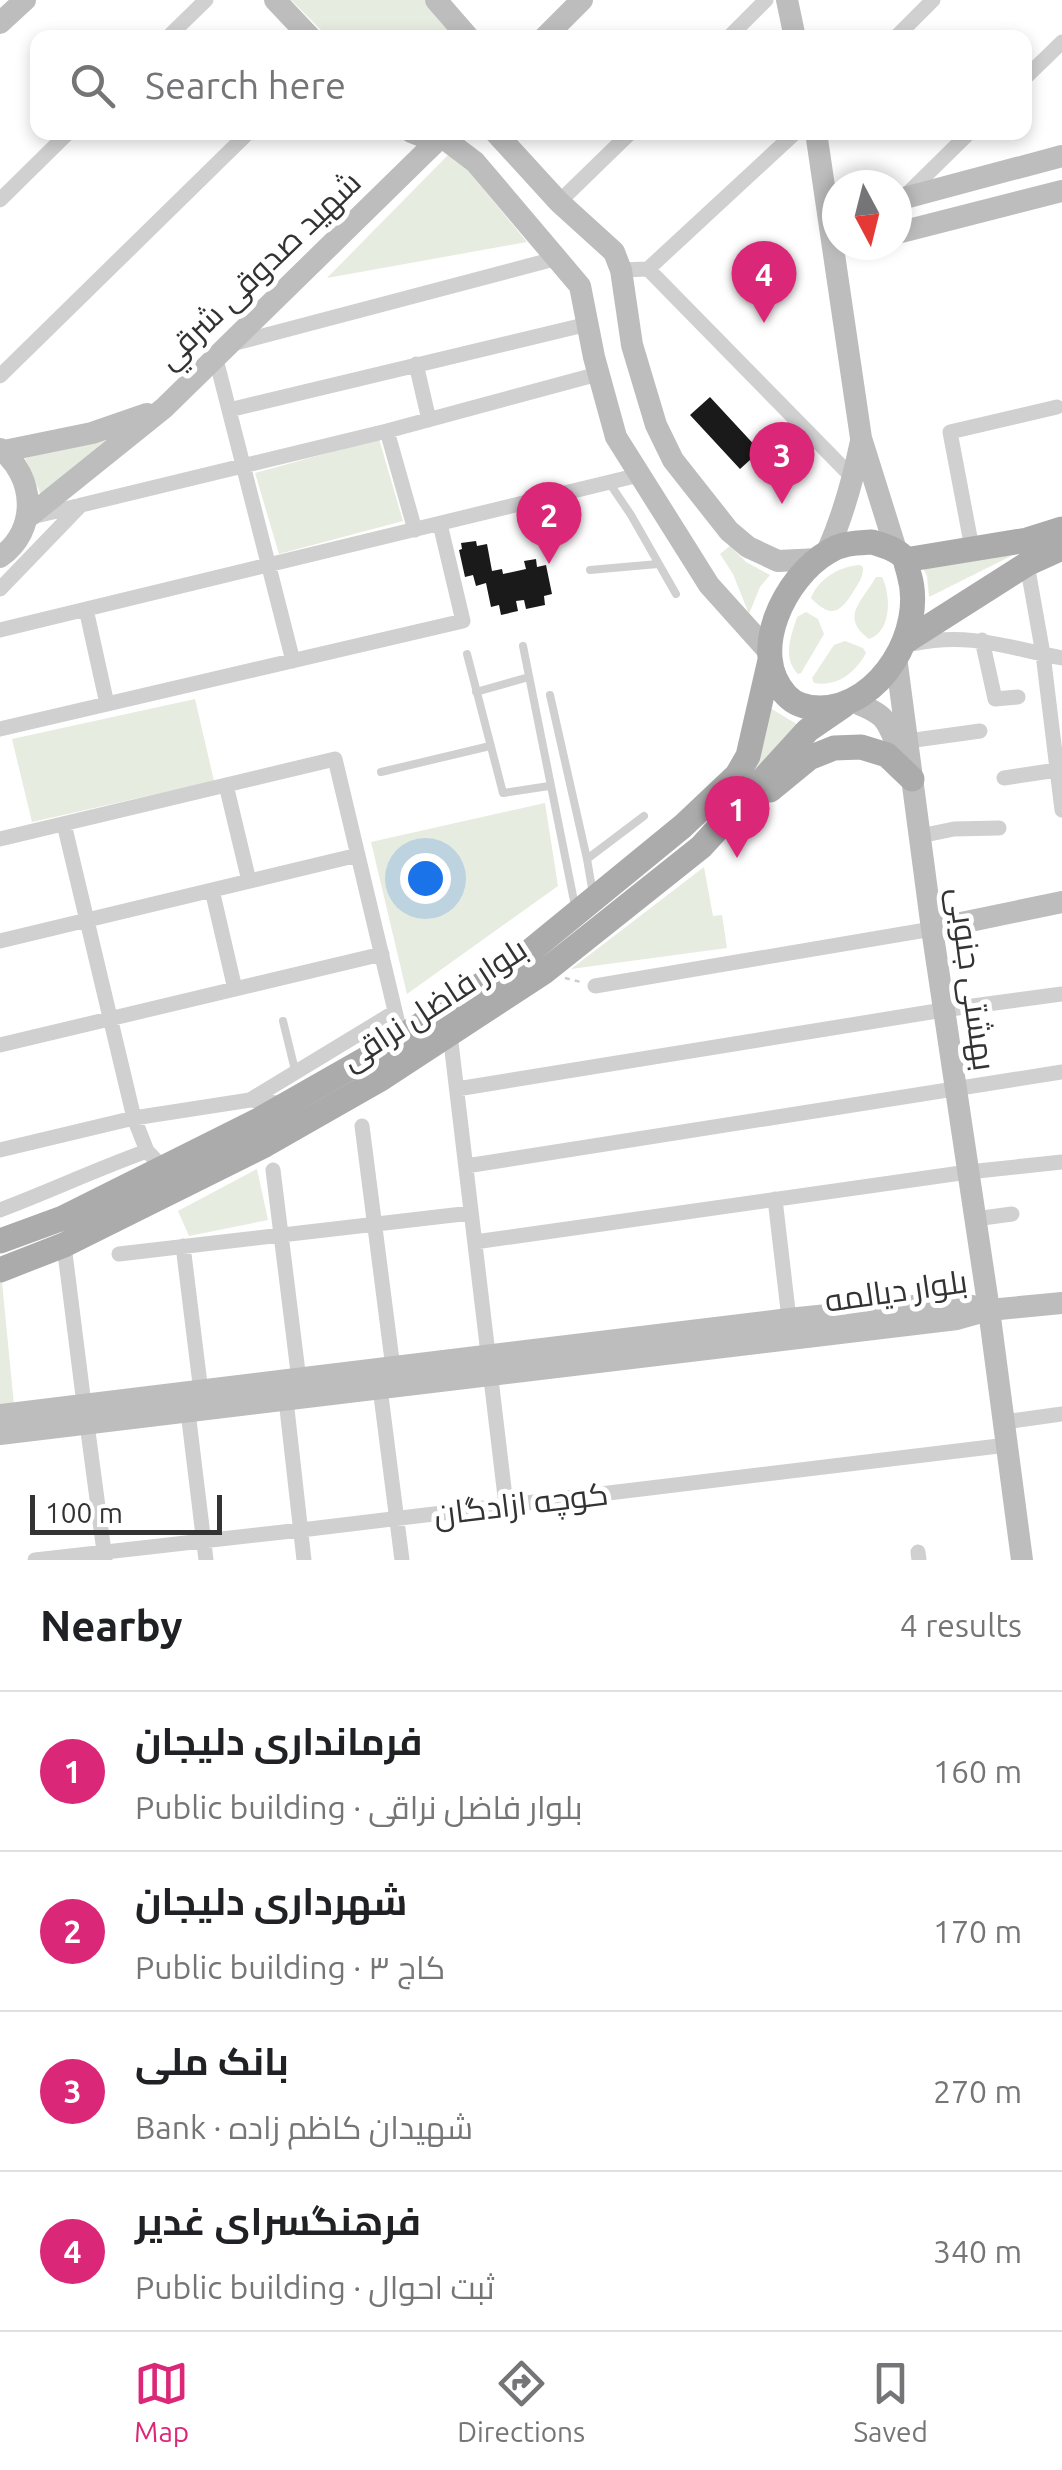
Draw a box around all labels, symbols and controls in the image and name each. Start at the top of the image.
search box [30,30,1032,140]
icon: search [65,58,120,113]
text: Search here [145,64,346,106]
street label: شهید صدوقی شرقي [149,163,373,381]
north arrow [822,170,912,260]
pin: 4 [732,240,796,323]
pin: 3 [750,422,814,504]
pin: 2 [516,482,582,564]
pin: 1 [704,776,770,858]
your location [400,853,451,904]
street label: بهشتی جنوبی [940,885,1004,1073]
street label: بلوار فاضل نراقی [334,930,534,1078]
street label: بلوار دیالمه [822,1262,970,1319]
street label: کوچه ازادگان [432,1474,611,1536]
scale bar [30,1490,222,1534]
text: 100 m [45,1497,123,1528]
text: Nearby [40,1602,183,1649]
text: 4 results [900,1607,1022,1643]
text: فرمانداری دلیجان [135,1720,422,1762]
text: 1 [63,1753,82,1789]
text: 160 m [933,1753,1022,1789]
text: Public building · بلوار فاضل نراقی [135,1789,582,1825]
text: شهرداری دلیجان [135,1880,407,1922]
text: 2 [63,1913,82,1949]
text: 170 m [933,1913,1022,1949]
text: Public building · کاج ۳ [135,1949,445,1985]
text: بانک ملی [135,2040,289,2082]
text: 3 [63,2073,82,2109]
text: 270 m [933,2073,1022,2109]
text: Bank · شهیدان کاظم زاده [135,2109,473,2145]
text: فرهنگسرای غدیر [135,2200,421,2242]
text: 4 [63,2233,82,2269]
text: 340 m [933,2233,1022,2269]
text: Public building · ثبت احوال [135,2269,495,2305]
tab: Map [134,2356,189,2447]
tab: Directions [457,2356,585,2447]
tab: Saved [853,2356,928,2447]

